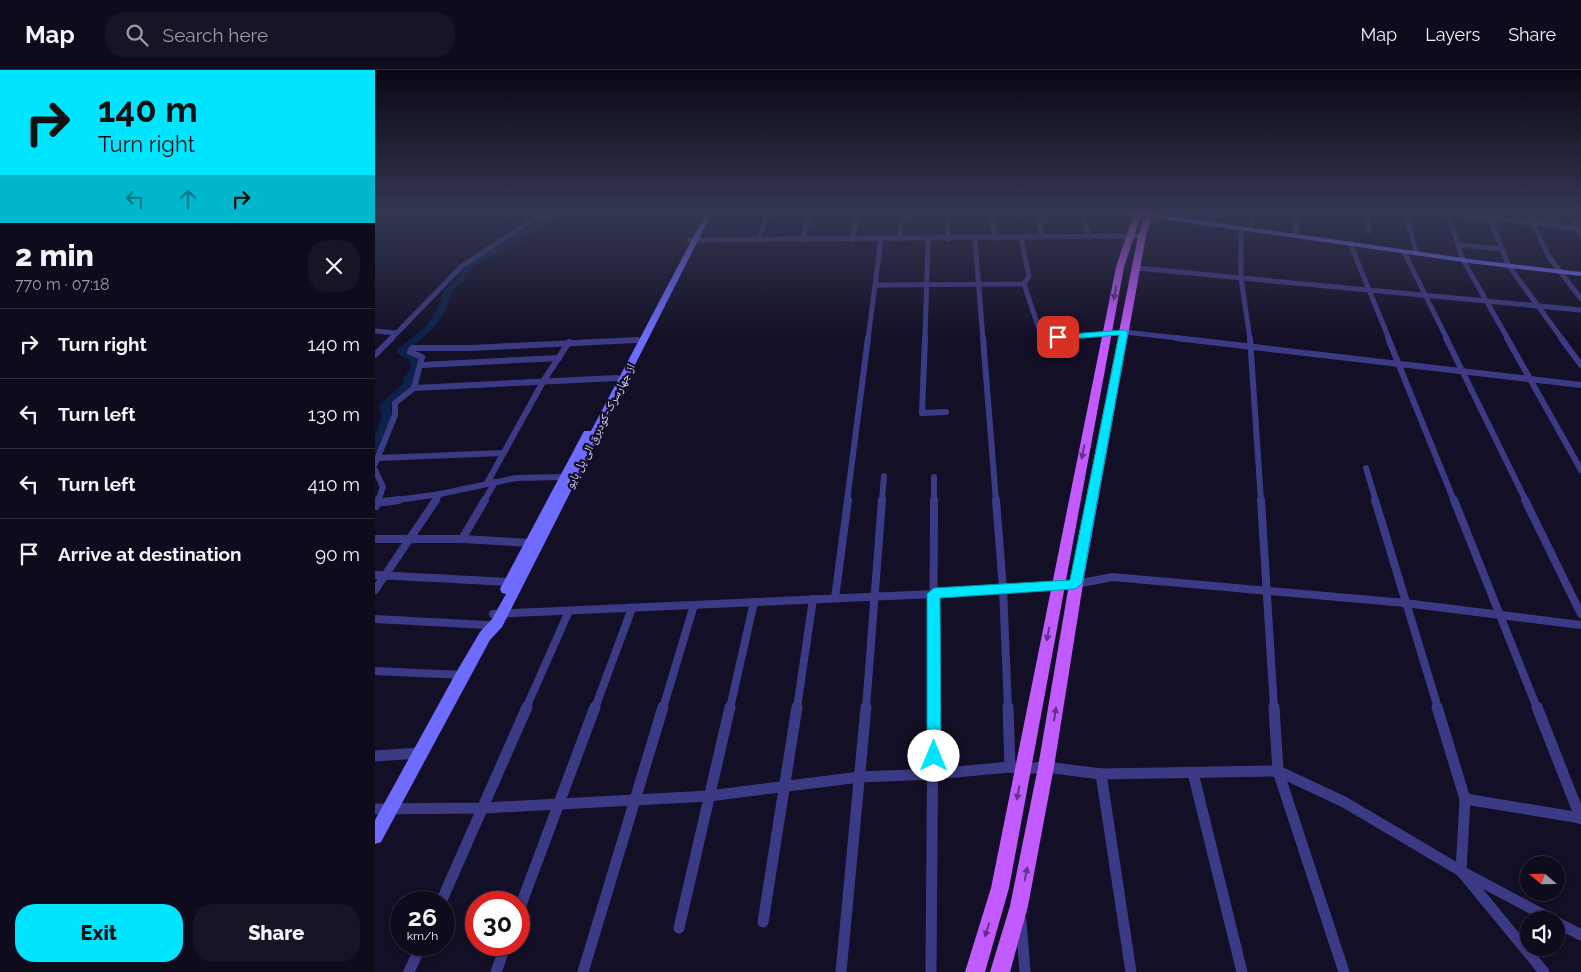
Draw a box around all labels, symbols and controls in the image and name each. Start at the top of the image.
search box [105,12,455,57]
text: Map [25,20,75,49]
icon: search [123,21,151,49]
text: Search here [163,24,268,46]
text: Map [1361,24,1397,45]
text: Layers [1425,24,1480,45]
text: Share [1508,24,1556,45]
text: 140 m [98,89,198,130]
icon: right [15,90,80,155]
text: Turn right [98,131,195,157]
icon: left [121,185,149,213]
icon: ahead [174,185,202,213]
icon: right [227,185,255,213]
text: 2 min [15,238,94,273]
button: close [308,240,360,292]
text: 770 m · 07:18 [15,275,109,294]
one-way arrow [1111,285,1119,301]
pin [1037,316,1079,358]
icon: arrive [1044,323,1072,351]
icon: right [15,330,43,358]
text: Turn right [58,333,147,355]
text: 140 m [308,333,360,355]
street label: از جهارسرک-کودبرق الی پل بایو [562,361,638,491]
icon: left [15,400,43,428]
text: Turn left [58,403,135,425]
text: 130 m [308,403,360,425]
one-way arrow [1079,445,1087,461]
icon: left [15,470,43,498]
text: Turn left [58,473,135,495]
text: 410 m [308,473,360,495]
icon: arrive [15,540,43,568]
text: Arrive at destination [58,543,242,565]
text: 90 m [315,543,360,565]
one-way arrow [1043,626,1051,642]
one-way arrow [1051,706,1059,722]
position arrow [907,729,959,781]
one-way arrow [1013,786,1021,802]
north arrow [1520,856,1565,901]
map controls [1520,856,1565,956]
one-way arrow [1022,866,1030,882]
speed limit sign: 30 [465,891,530,956]
text: 26 [408,902,437,932]
button: Exit [15,904,183,962]
button: Share [193,904,360,962]
button: sound [1520,911,1565,956]
one-way arrow [983,922,991,937]
text: km/h [407,929,438,943]

